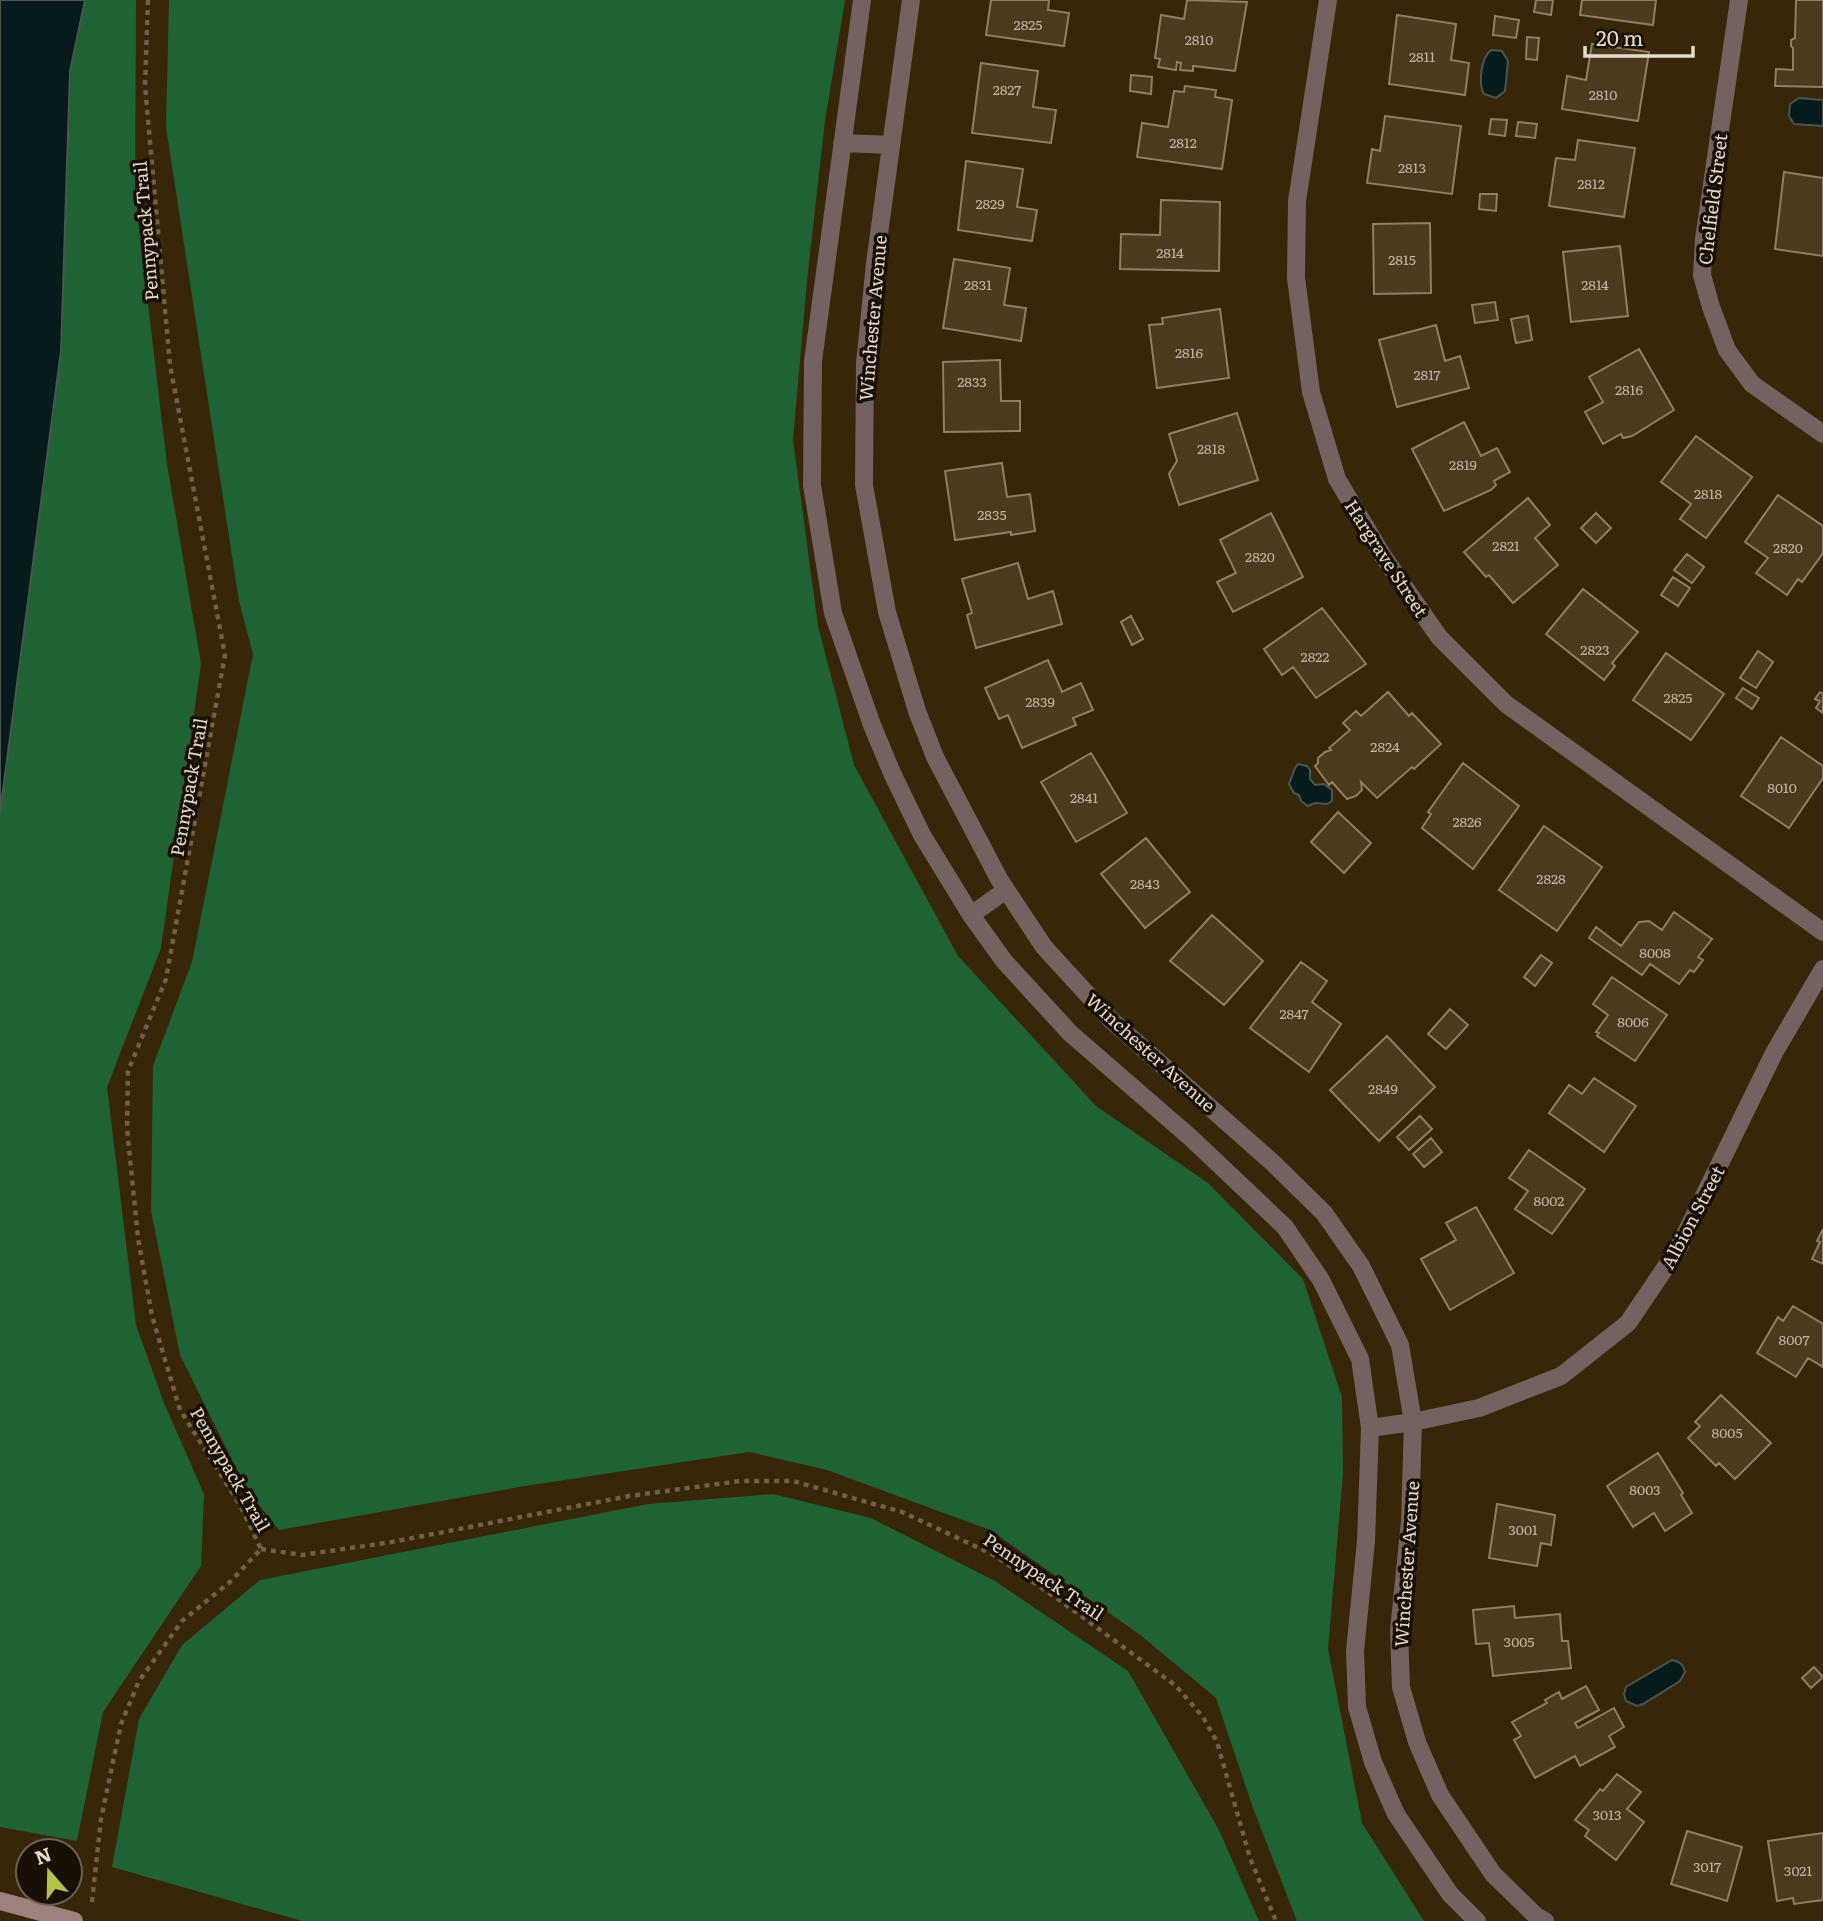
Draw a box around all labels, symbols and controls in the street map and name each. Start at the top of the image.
house number: 2825 [1014,14,1042,34]
scale bar [1585,14,1694,58]
text: 20 m [1596,21,1643,52]
house number: 2810 [1185,29,1213,49]
house number: 2811 [1409,46,1435,66]
house number: 2827 [993,79,1021,99]
house number: 2810 [1589,84,1617,104]
street label: Chelfield Street [1691,131,1734,266]
house number: 2812 [1169,132,1197,152]
house number: 2813 [1398,157,1426,177]
street label: Pennypack Trail [125,160,165,302]
house number: 2812 [1577,173,1605,193]
house number: 2829 [975,193,1005,213]
street label: Winchester Avenue [851,234,893,402]
house number: 2814 [1156,242,1184,262]
house number: 2815 [1388,249,1416,269]
house number: 2831 [964,274,992,294]
house number: 2814 [1581,274,1609,294]
house number: 2816 [1175,342,1203,362]
house number: 2817 [1413,364,1441,384]
house number: 2833 [957,371,987,391]
house number: 2816 [1615,379,1643,399]
house number: 2818 [1197,438,1225,458]
house number: 2819 [1449,454,1477,474]
house number: 2818 [1694,483,1722,503]
street label: Hargrave Street [1339,494,1436,623]
house number: 2835 [977,504,1007,524]
house number: 2821 [1492,535,1520,555]
house number: 2820 [1773,537,1803,557]
house number: 2820 [1245,546,1275,566]
house number: 2823 [1580,639,1610,659]
house number: 2822 [1301,646,1329,666]
house number: 2825 [1664,687,1692,707]
house number: 2839 [1025,691,1055,711]
street label: Pennypack Trail [163,716,213,858]
house number: 2824 [1370,736,1400,756]
house number: 8010 [1767,777,1797,797]
house number: 2841 [1070,787,1098,807]
house number: 2826 [1452,811,1482,831]
house number: 2828 [1536,868,1566,888]
house number: 2843 [1130,873,1160,893]
house number: 8008 [1639,942,1671,962]
street label: Winchester Avenue [1080,986,1222,1118]
house number: 2847 [1279,1003,1309,1023]
house number: 8006 [1617,1011,1649,1031]
house number: 2849 [1368,1078,1398,1098]
street label: Albion Street [1653,1160,1731,1273]
house number: 8002 [1534,1190,1564,1210]
house number: 8007 [1779,1329,1810,1349]
street label: Pennypack Trail [184,1402,278,1536]
house number: 8005 [1711,1422,1743,1442]
house number: 8003 [1629,1479,1661,1499]
street label: Winchester Avenue [1387,1480,1425,1648]
house number: 3001 [1508,1519,1538,1539]
street label: Pennypack Trail [978,1526,1110,1626]
house number: 3005 [1504,1631,1534,1651]
house number: 3013 [1593,1804,1621,1824]
north arrow [14,1837,84,1907]
text: N [31,1839,55,1871]
house number: 3017 [1693,1856,1721,1876]
house number: 3021 [1784,1860,1812,1880]

